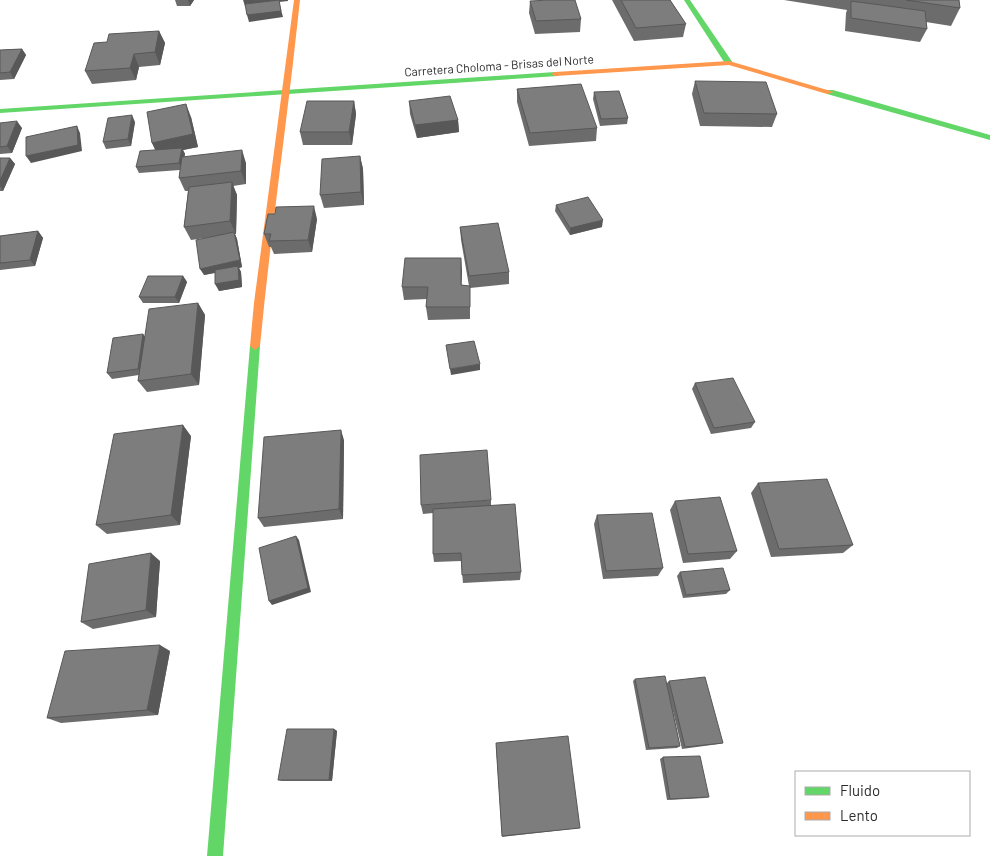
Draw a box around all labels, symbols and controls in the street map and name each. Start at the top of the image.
street label: Carretera Choloma - Brisas del Norte [404,51,594,79]
legend [795,771,970,836]
text: Fluido [840,781,880,799]
text: Lento [840,806,878,824]

